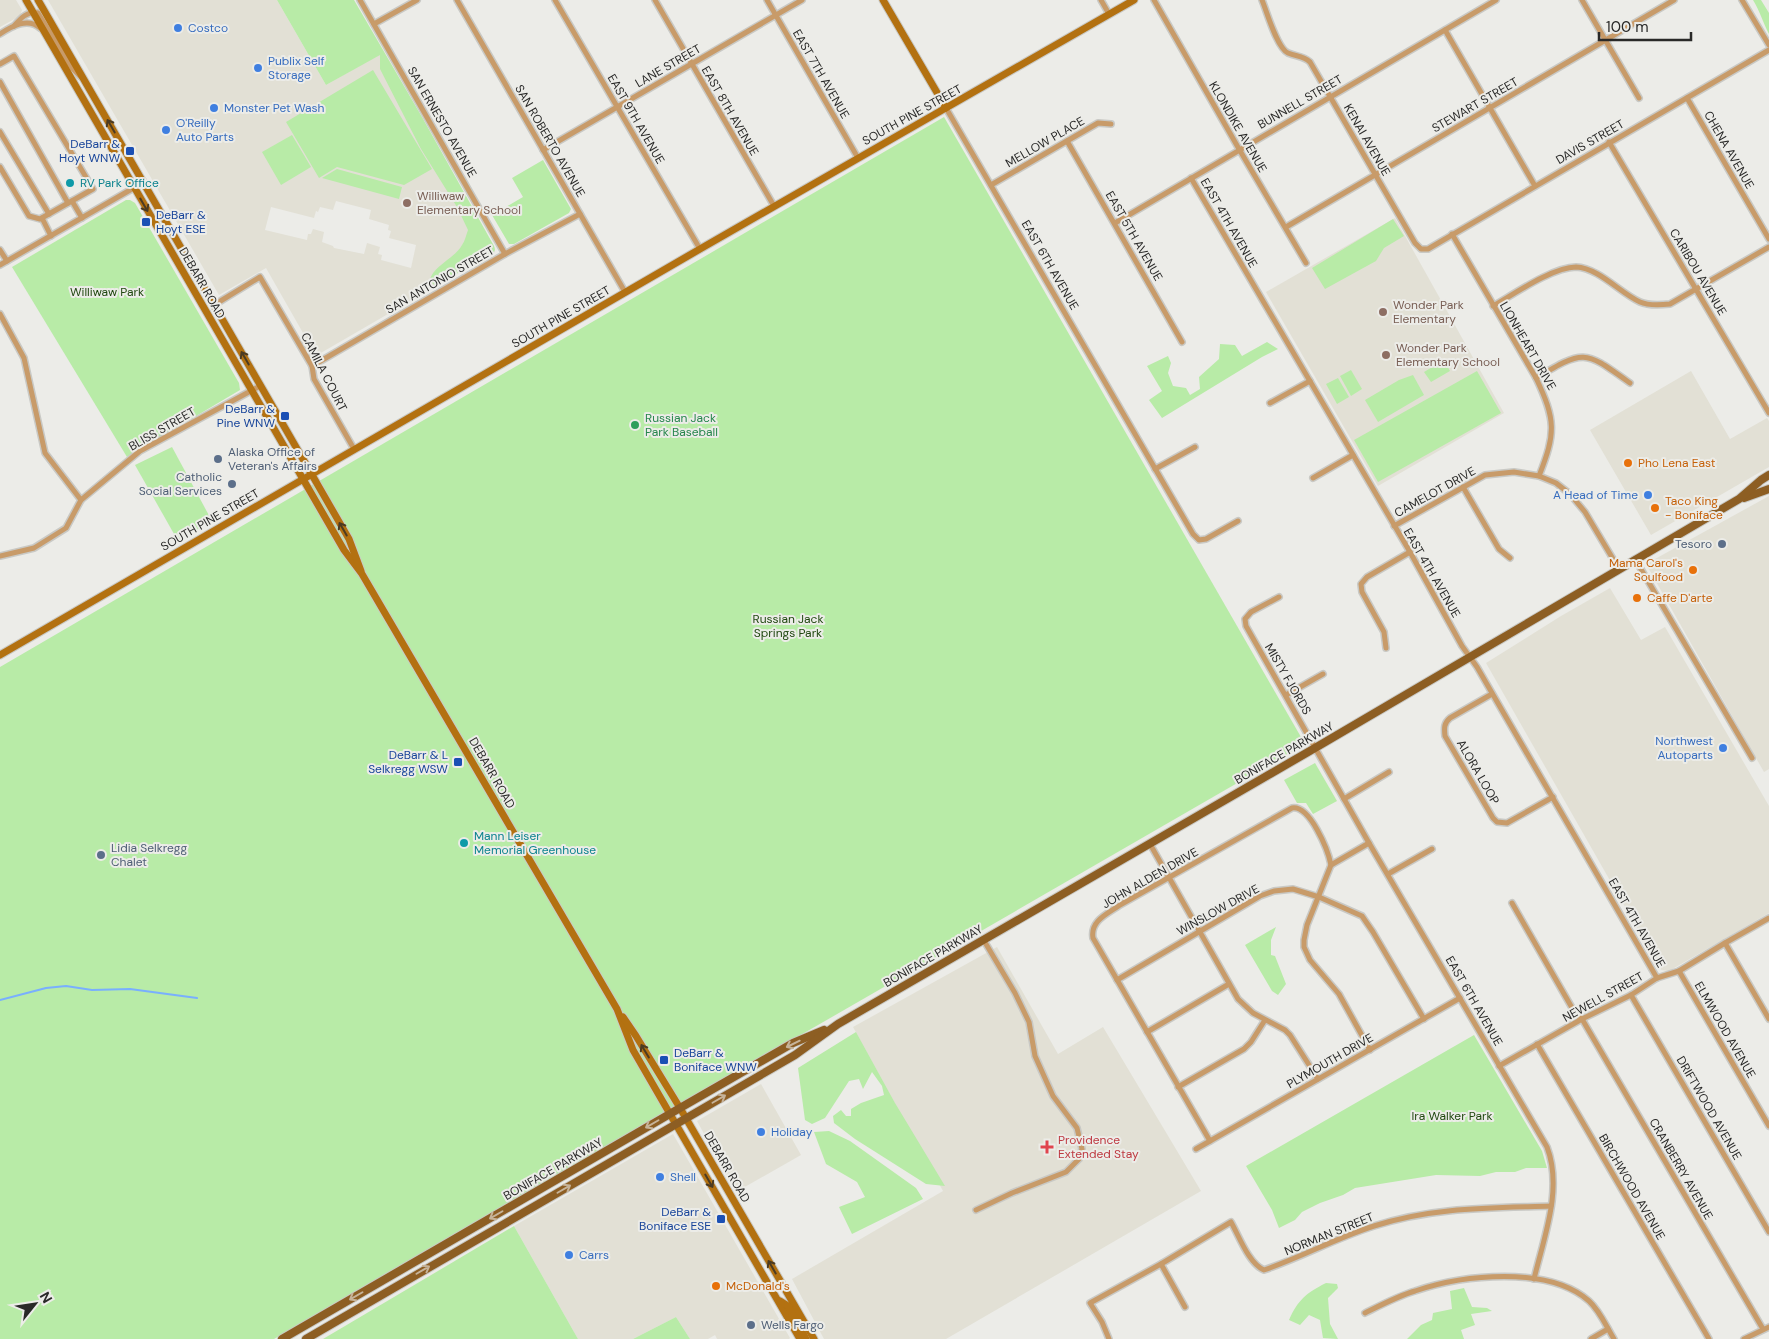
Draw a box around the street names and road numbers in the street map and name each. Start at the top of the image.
street label: EAST 7TH AVENUE [789,26,853,122]
street label: LANE STREET [632,41,704,91]
street label: EAST 8TH AVENUE [698,63,762,159]
street label: SAN ERNESTO AVENUE [404,64,480,181]
street label: EAST 9TH AVENUE [604,71,668,167]
street label: BUNNELL STREET [1255,71,1345,133]
street label: STEWART STREET [1429,74,1521,136]
street label: KLONDIKE AVENUE [1205,79,1271,176]
street label: SOUTH PINE STREET [860,81,965,149]
street label: SAN ROBERTO AVENUE [511,82,589,200]
street label: KENAI AVENUE [1340,101,1394,179]
street label: CHENA AVENUE [1700,108,1758,192]
street label: MELLOW PLACE [1003,113,1088,171]
street label: DAVIS STREET [1553,116,1627,168]
street label: EAST 4TH AVENUE [1197,175,1261,271]
street label: EAST 5TH AVENUE [1102,188,1166,284]
street label: EAST 6TH AVENUE [1018,217,1082,313]
street label: CARIBOU AVENUE [1666,226,1730,318]
street label: SAN ANTONIO STREET [383,242,497,318]
street label: DEBARR ROAD [175,245,229,321]
street label: SOUTH PINE STREET [509,282,613,352]
street label: LIONHEART DRIVE [1496,299,1560,393]
street label: CAMILA COURT [297,330,351,414]
street label: BLISS STREET [126,403,198,455]
street label: CAMELOT DRIVE [1392,463,1479,521]
street label: SOUTH PINE STREET [158,485,262,555]
street label: EAST 4TH AVENUE [1400,525,1464,621]
street label: MISTY FJORDS [1261,640,1315,718]
street label: BONIFACE PARKWAY [1231,718,1337,788]
street label: DEBARR ROAD [465,735,519,811]
street label: ALORA LOOP [1453,737,1503,807]
street label: JOHN ALDEN DRIVE [1099,844,1201,912]
street label: EAST 4TH AVENUE [1605,875,1669,971]
street label: WINSLOW DRIVE [1174,881,1262,939]
street label: BONIFACE PARKWAY [880,921,986,991]
street label: EAST 6TH AVENUE [1442,953,1506,1049]
street label: NEWELL STREET [1560,968,1647,1026]
street label: ELMWOOD AVENUE [1691,979,1759,1081]
street label: PLYMOUTH DRIVE [1284,1030,1376,1092]
street label: DRIFTWOOD AVENUE [1673,1053,1745,1163]
street label: CRANBERRY AVENUE [1645,1115,1717,1223]
street label: DEBARR ROAD [700,1129,754,1205]
street label: BIRCHWOOD AVENUE [1595,1131,1669,1243]
street label: BONIFACE PARKWAY [500,1134,606,1204]
street label: NORMAN STREET [1282,1209,1376,1259]

